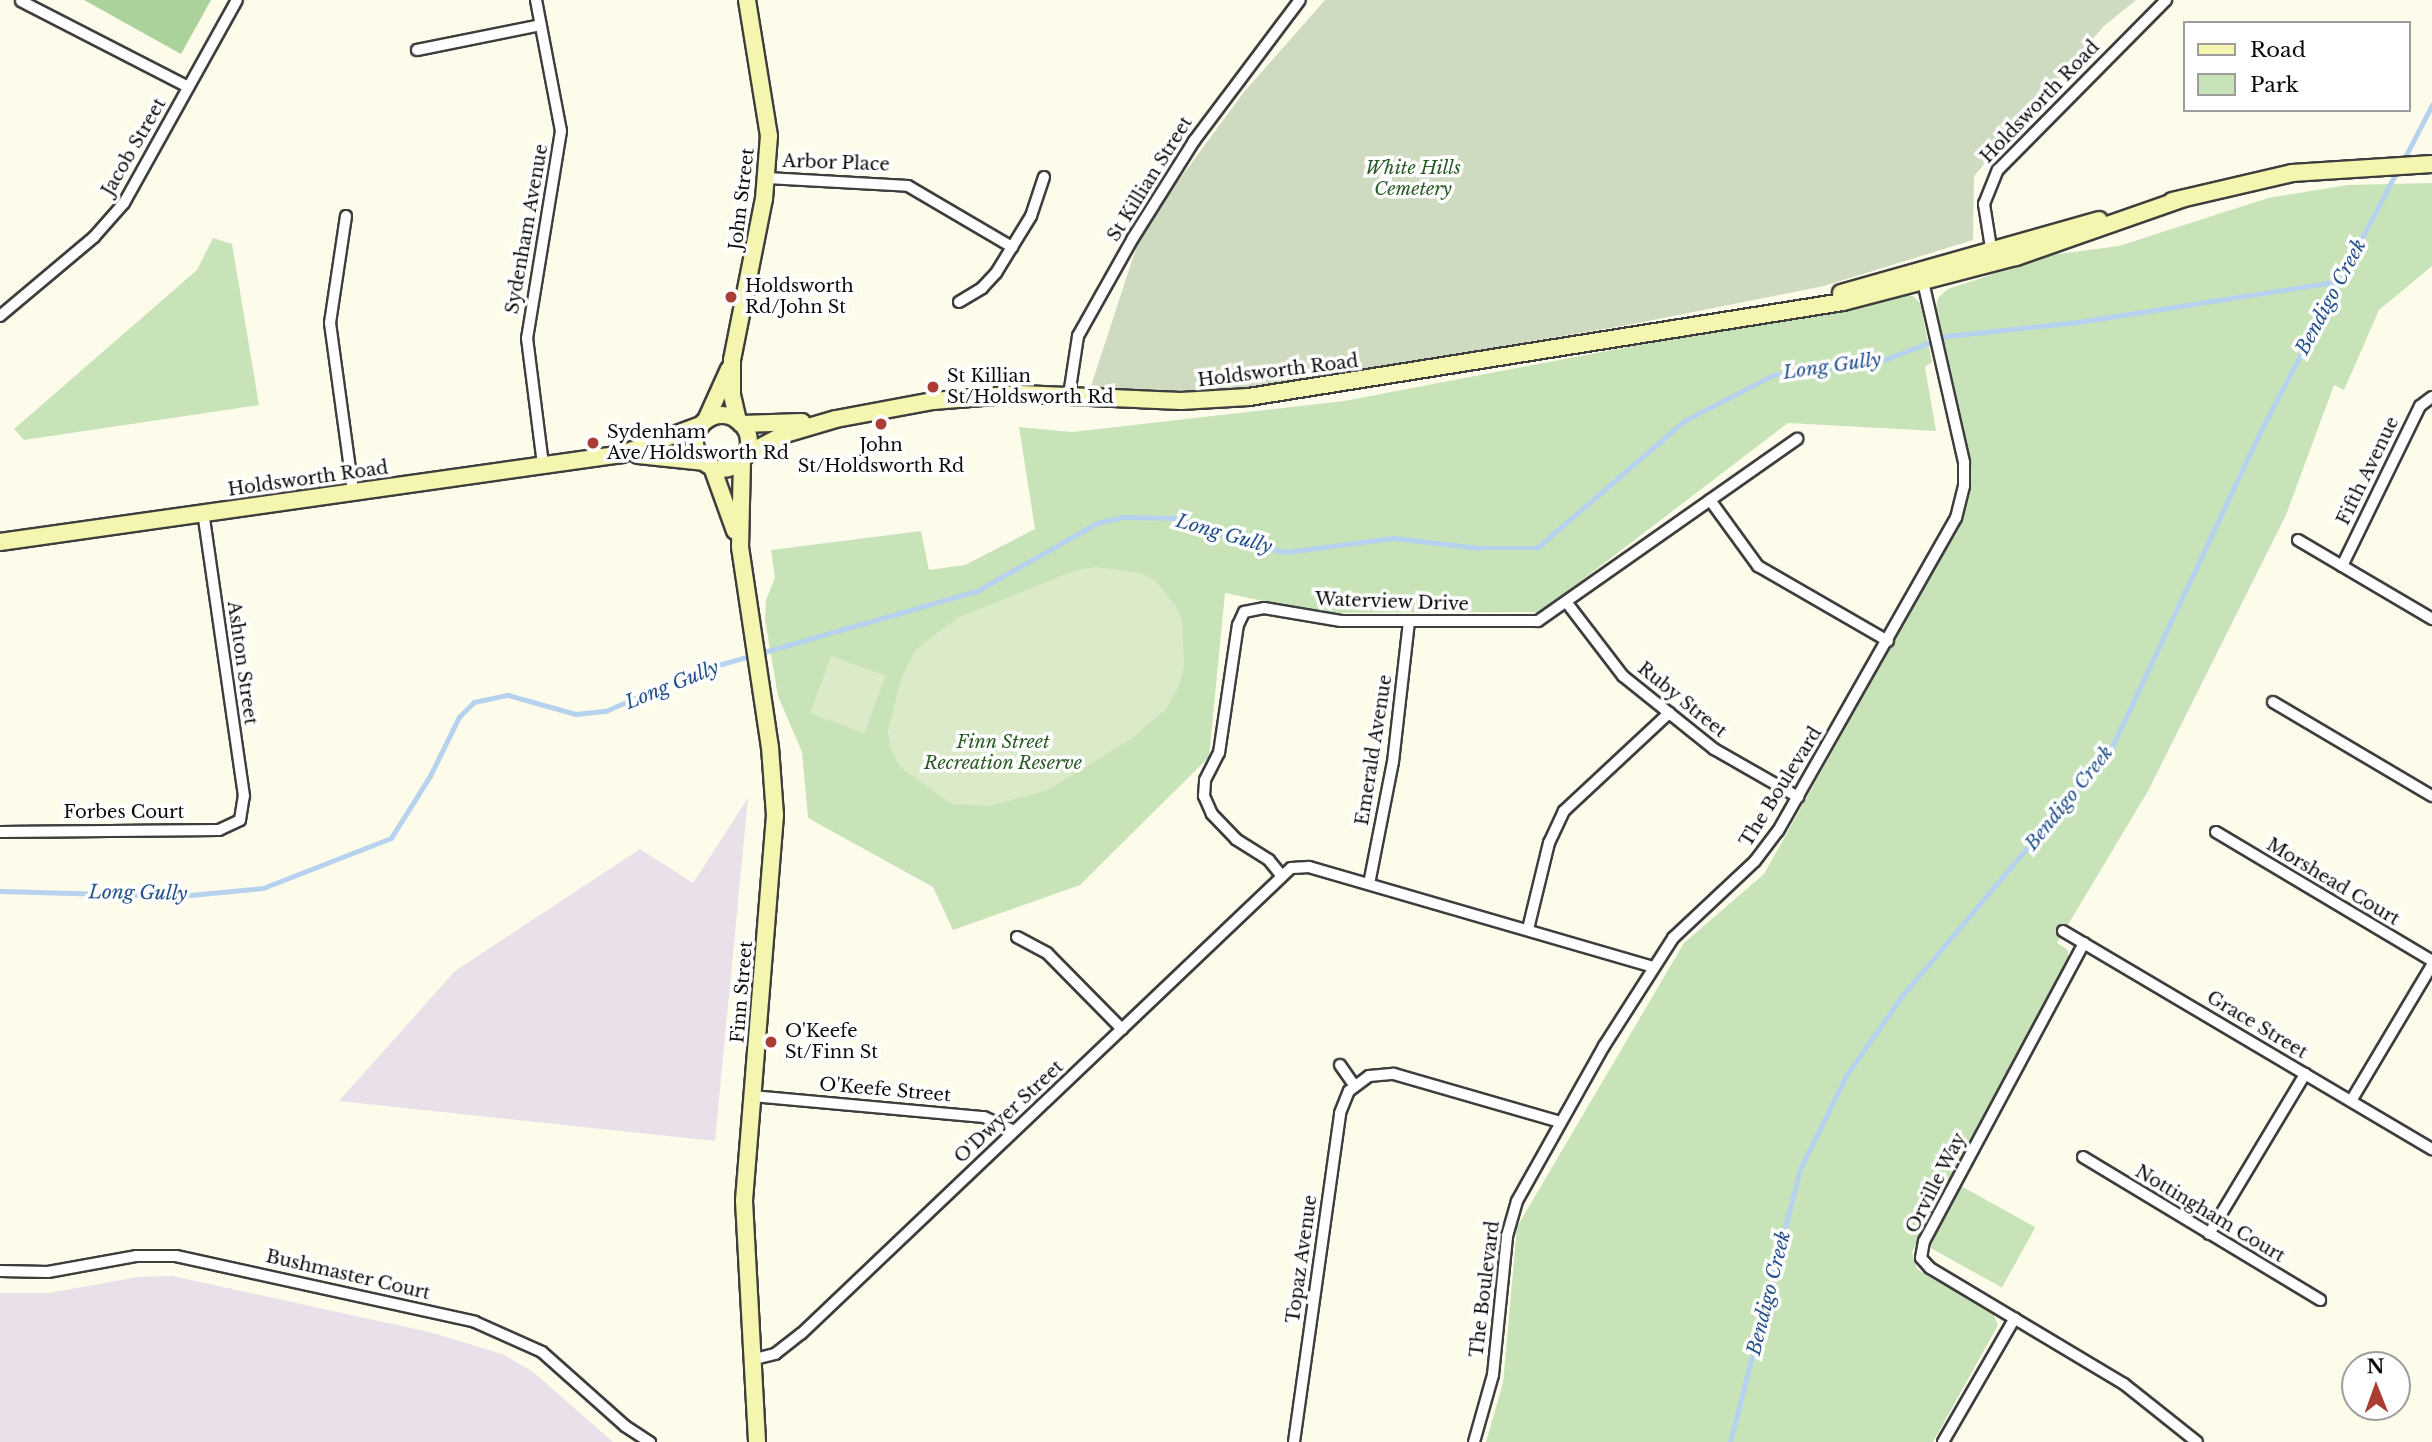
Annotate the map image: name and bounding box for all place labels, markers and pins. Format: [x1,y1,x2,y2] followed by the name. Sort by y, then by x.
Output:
[745,276,854,318] place label: Holdsworth Rd/John St
[723,289,739,305] marker: Holdsworth Rd/John St
[947,366,1114,408] place label: St Killian St/Holdsworth Rd
[925,379,941,395] marker: St Killian St/Holdsworth Rd
[873,416,889,432] marker: John St/Holdsworth Rd
[607,422,789,464] place label: Sydenham Ave/Holdsworth Rd
[585,435,601,451] marker: Sydenham Ave/Holdsworth Rd
[798,435,964,478] place label: John St/Holdsworth Rd
[785,1021,878,1064] place label: O'Keefe St/Finn St
[763,1034,779,1050] marker: O'Keefe St/Finn St

